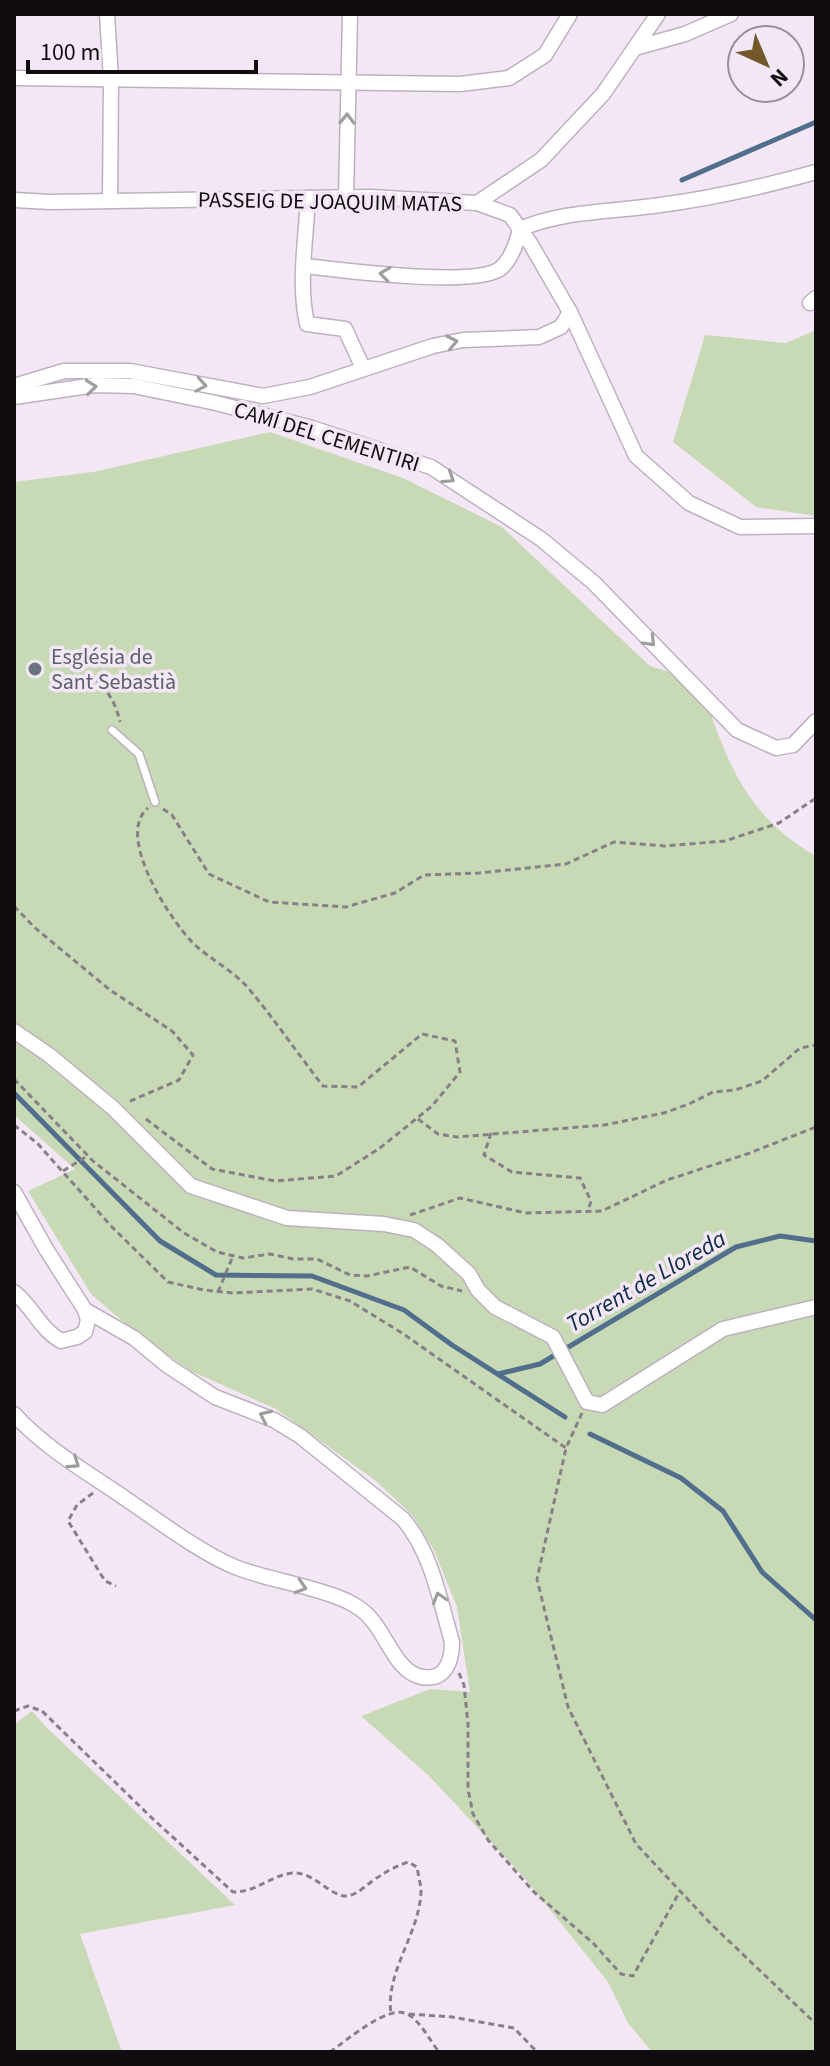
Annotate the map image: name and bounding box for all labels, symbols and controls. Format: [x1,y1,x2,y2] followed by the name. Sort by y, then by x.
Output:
[28,24,256,74] scale bar
[726,24,806,104] north arrow
[40,35,100,70] text: 100 m
[763,61,796,94] text: N
[338,112,356,125] one-way arrow
[198,184,462,220] street label: PASSEIG DE JOAQUIM MATAS
[378,266,392,283] one-way arrow
[445,335,459,352] one-way arrow
[194,376,207,393] one-way arrow
[85,378,98,395] one-way arrow
[230,393,424,480] street label: CAMÍ DEL CEMENTIRI
[440,469,454,484] one-way arrow
[641,632,656,646] one-way arrow
[51,641,176,698] place label: Església de Sant Sebastià
[26,660,44,678] marker: Església de Sant Sebastià
[560,1221,733,1341] water label: Torrent de Lloreda
[259,1410,274,1426] one-way arrow
[65,1453,80,1468] one-way arrow
[293,1578,307,1594] one-way arrow
[432,1592,448,1606] one-way arrow

